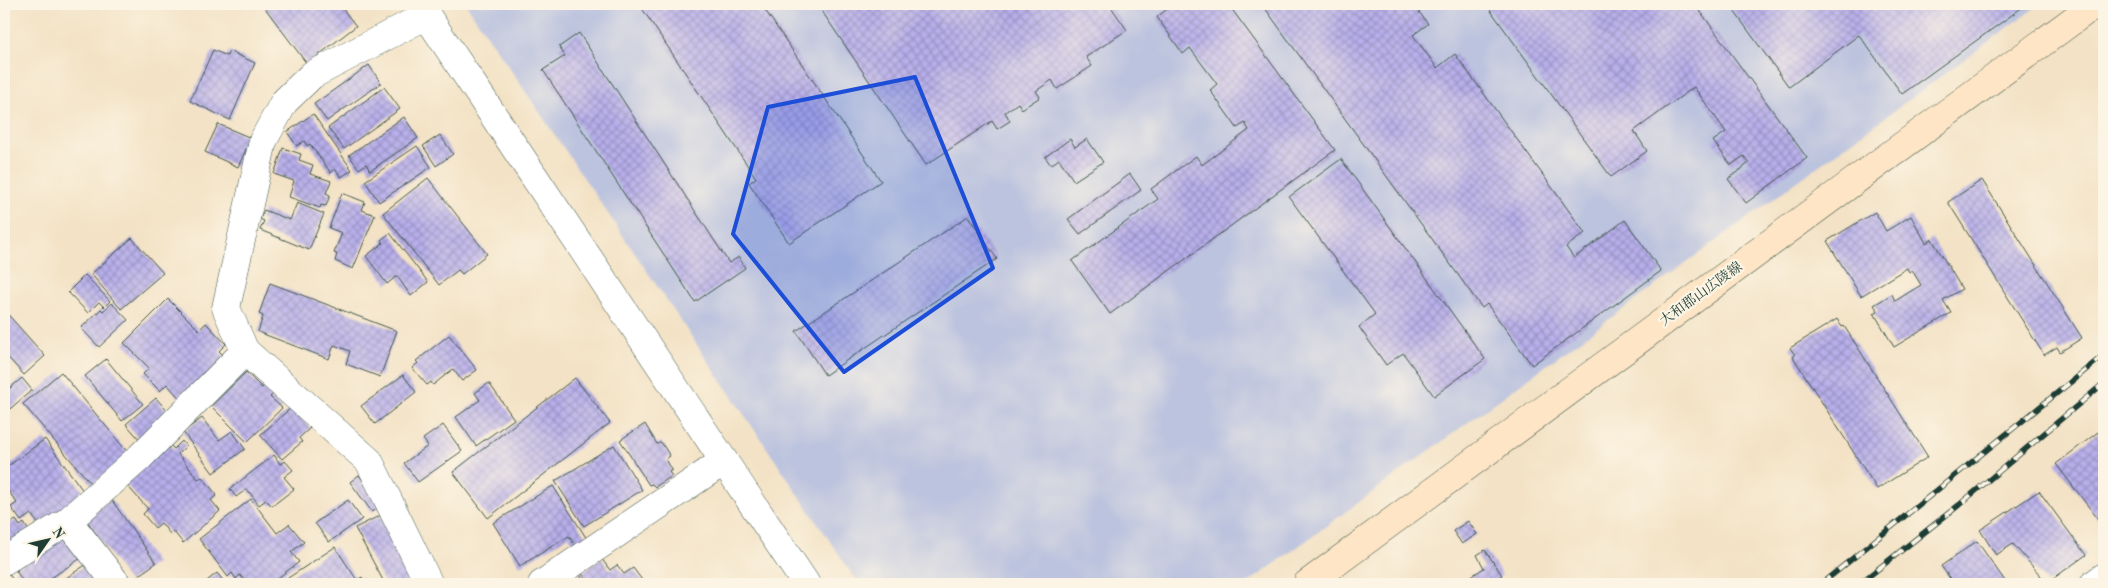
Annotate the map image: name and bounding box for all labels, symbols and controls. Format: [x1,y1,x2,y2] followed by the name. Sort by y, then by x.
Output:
[1657,259,1745,328] street label: 大和郡山広陵線
[22,516,72,566] north arrow
[49,525,67,542] text: N

